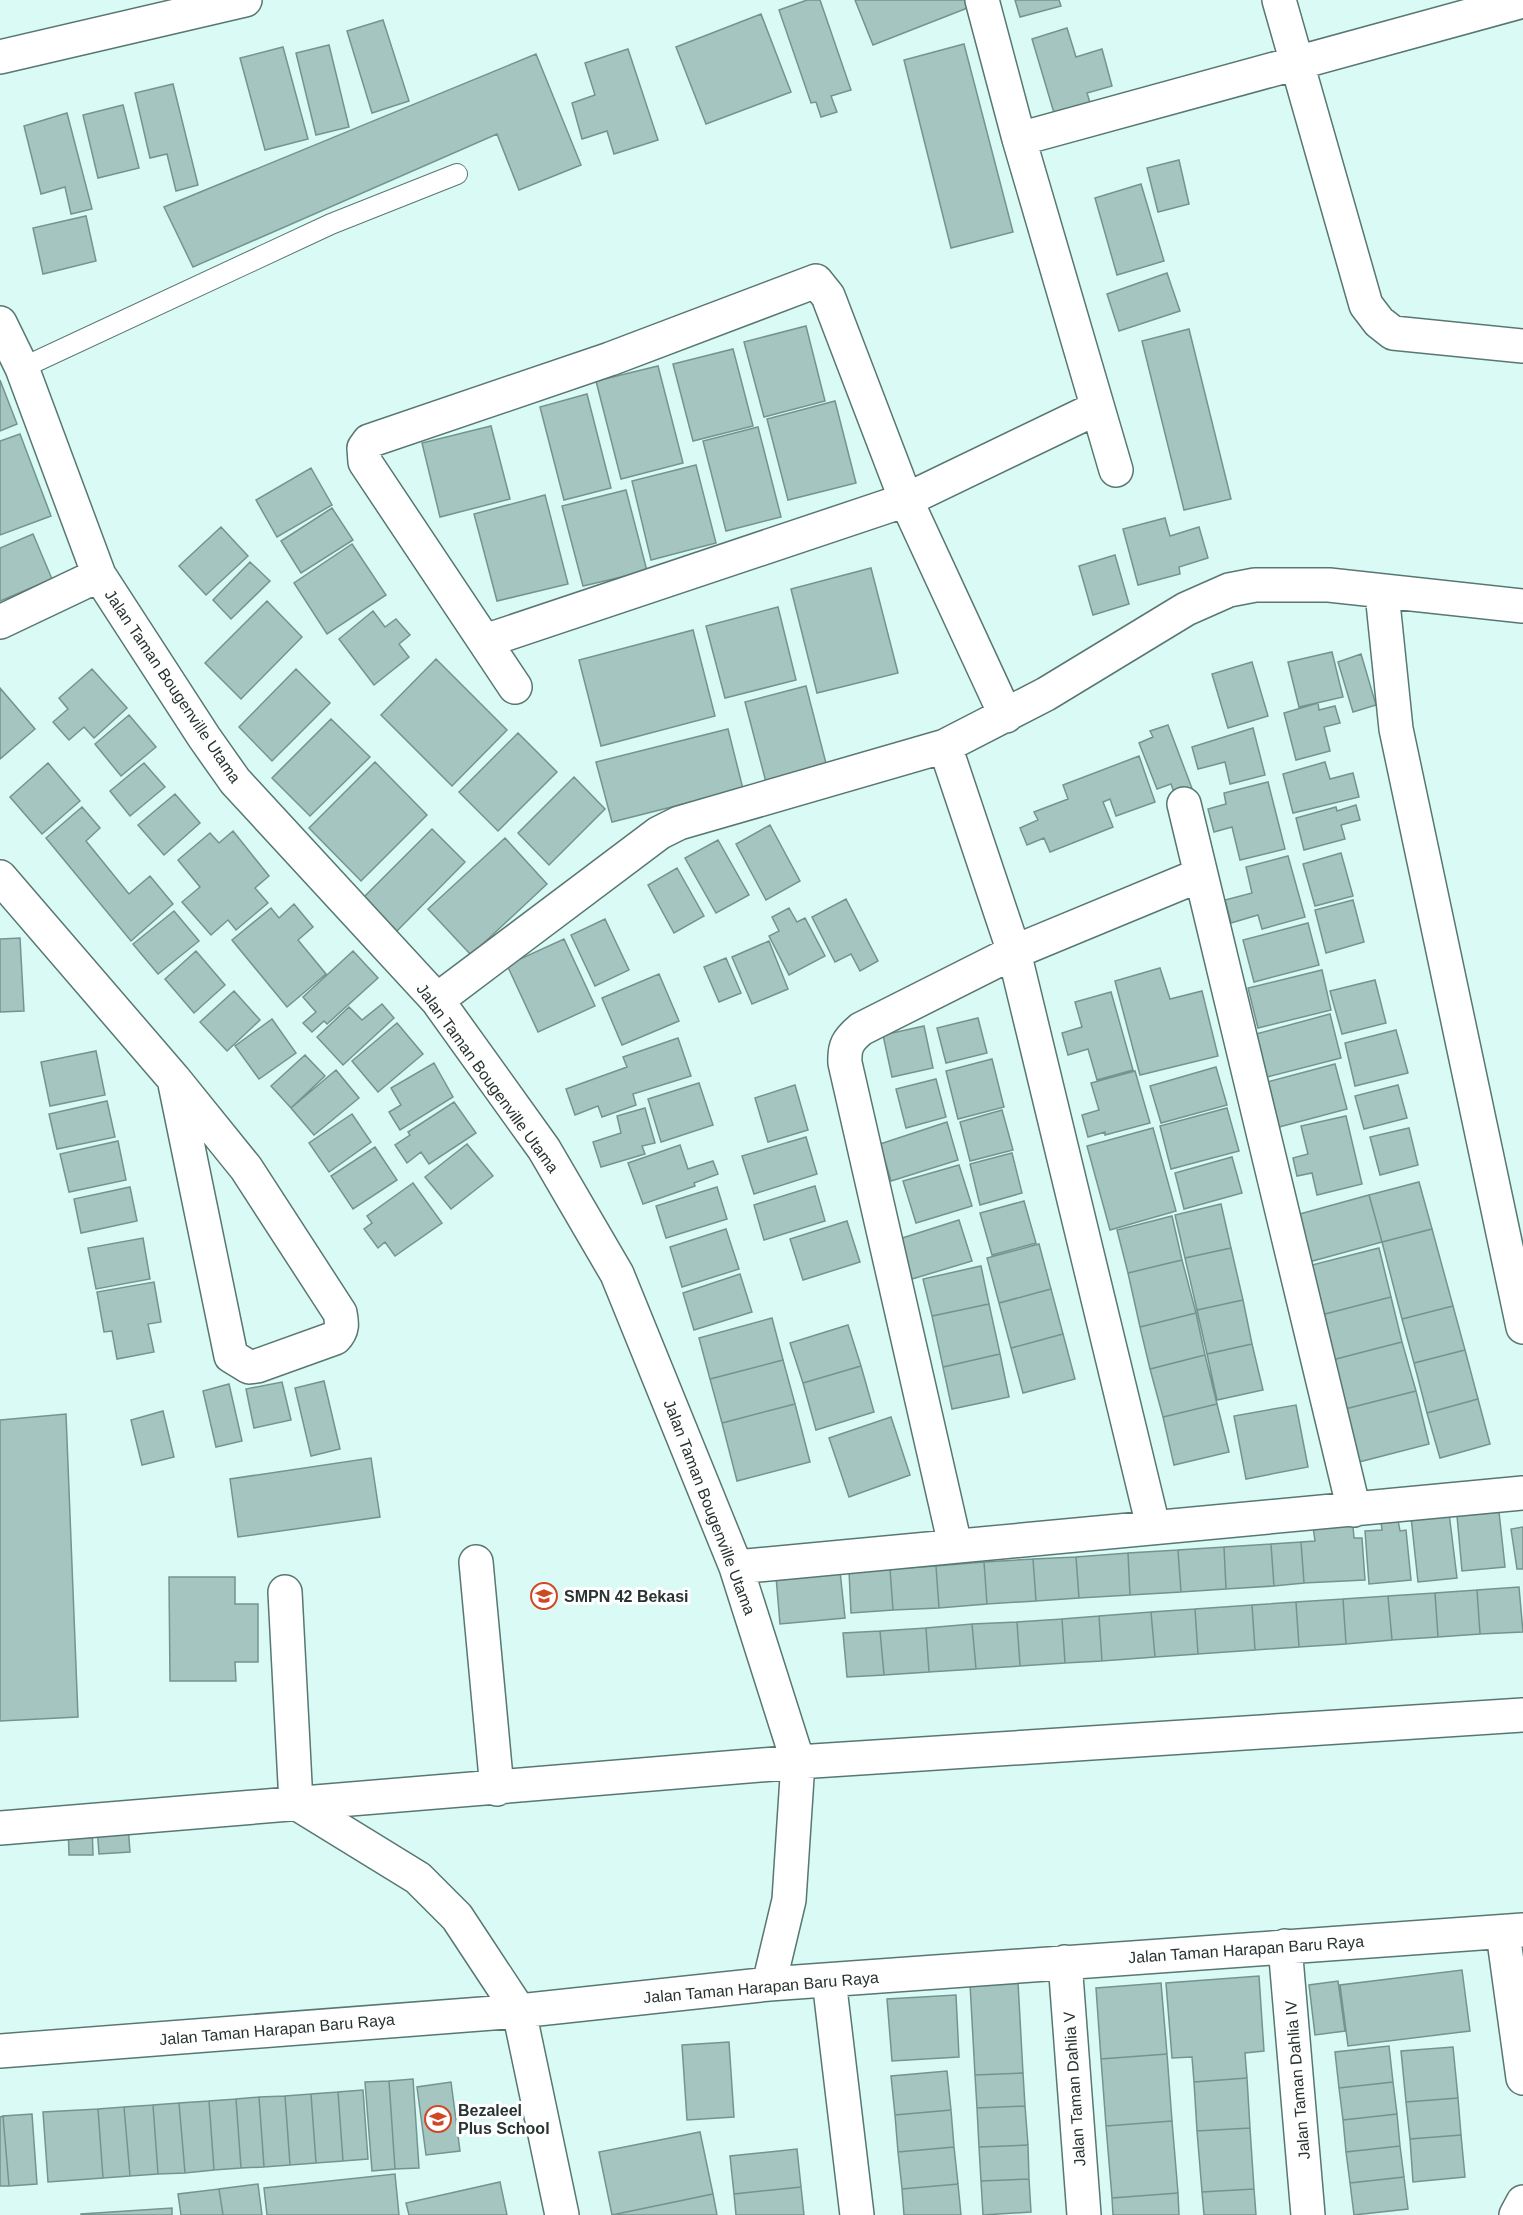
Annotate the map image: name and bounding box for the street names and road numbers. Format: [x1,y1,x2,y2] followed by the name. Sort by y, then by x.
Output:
[101,587,244,786] street label: Jalan Taman Bougenville Utama
[413,981,562,1176] street label: Jalan Taman Bougenville Utama
[661,1397,759,1617] street label: Jalan Taman Bougenville Utama
[1128,1933,1365,1966] street label: Jalan Taman Harapan Baru Raya
[643,1969,880,2006] street label: Jalan Taman Harapan Baru Raya
[1282,1999,1313,2160] street label: Jalan Taman Dahlia IV
[159,2011,396,2048] street label: Jalan Taman Harapan Baru Raya
[1061,2011,1088,2167] street label: Jalan Taman Dahlia V

